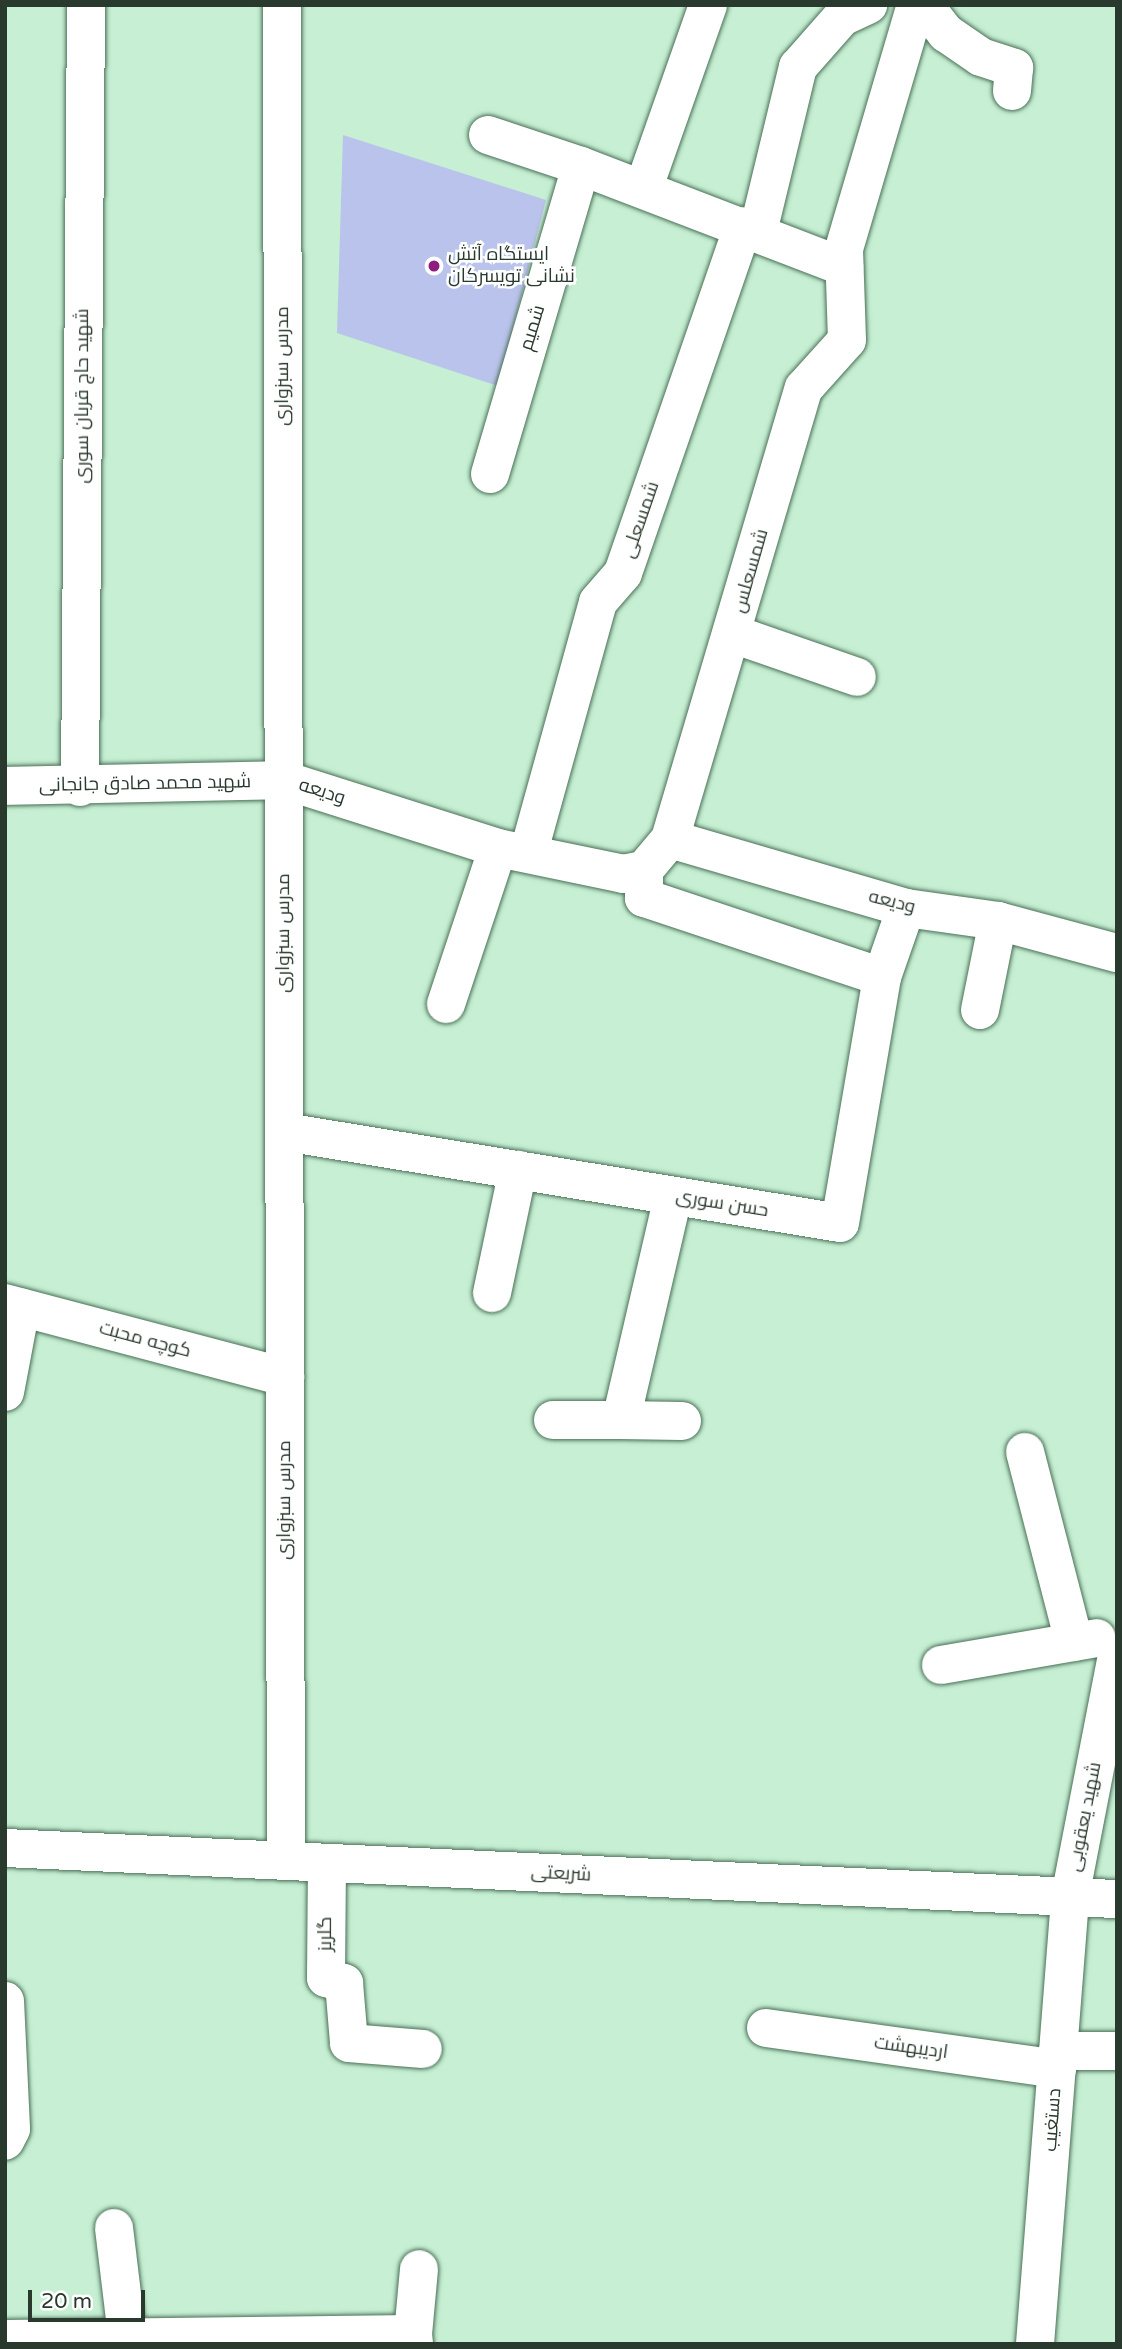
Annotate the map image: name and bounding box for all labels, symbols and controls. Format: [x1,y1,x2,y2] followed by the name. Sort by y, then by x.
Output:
[448,244,575,288] place label: ایستگاه آتش نشانی تویسرکان
[426,258,442,274] marker: ایستگاه آتش نشانی تویسرکان
[515,302,551,354] street label: شمیم
[272,306,294,426] street label: مدرس سبزواری
[72,308,94,484] street label: شهید حاج قربان سوری
[617,479,665,561] street label: شمسعلی
[728,526,774,616] street label: شمسعلس
[39,771,251,797] street label: شهید محمد صادق جانجانی
[296,774,348,810] street label: ودیعه
[273,873,295,993] street label: مدرس سبزواری
[866,885,918,919] street label: ودیعه
[674,1185,770,1223] street label: حسن سوری
[97,1317,193,1363] street label: کوچه محبت
[274,1440,296,1560] street label: مدرس سبزواری
[1063,1760,1107,1874] street label: شهید یعقوبی
[530,1861,592,1887] street label: شریعتی
[315,1916,337,1952] street label: گلریز
[873,2032,949,2064] street label: اردیبهشت
[1039,2087,1067,2153] street label: دستغیب
[32,2276,149,2320] scale bar
[41,2289,92,2314] text: 20 m

